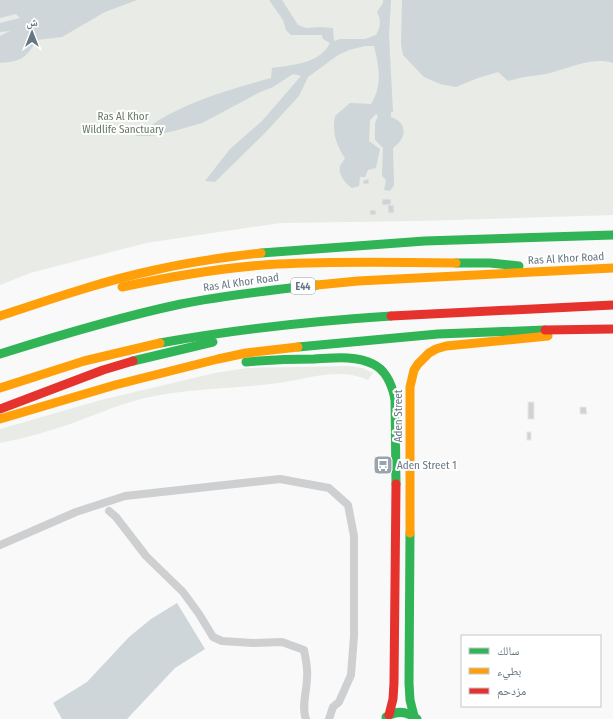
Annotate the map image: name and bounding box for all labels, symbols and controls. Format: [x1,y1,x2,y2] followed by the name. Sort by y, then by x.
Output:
[12,12,52,52] north arrow
[26,16,38,30] text: ش
[82,110,164,136] park label: Ras Al Khor Wildlife Sanctuary
[528,250,605,267] street label: Ras Al Khor Road
[202,271,280,294] street label: Ras Al Khor Road
[291,278,315,294] road number: E44
[392,389,405,442] street label: Aden Street
[372,454,394,476] bus stop icon: Aden Street 1
[397,459,456,472] place label: Aden Street 1
[461,635,601,707] legend
[497,644,519,658] text: سالك
[497,664,521,681] text: بطيء
[497,684,526,699] text: مزدحم

